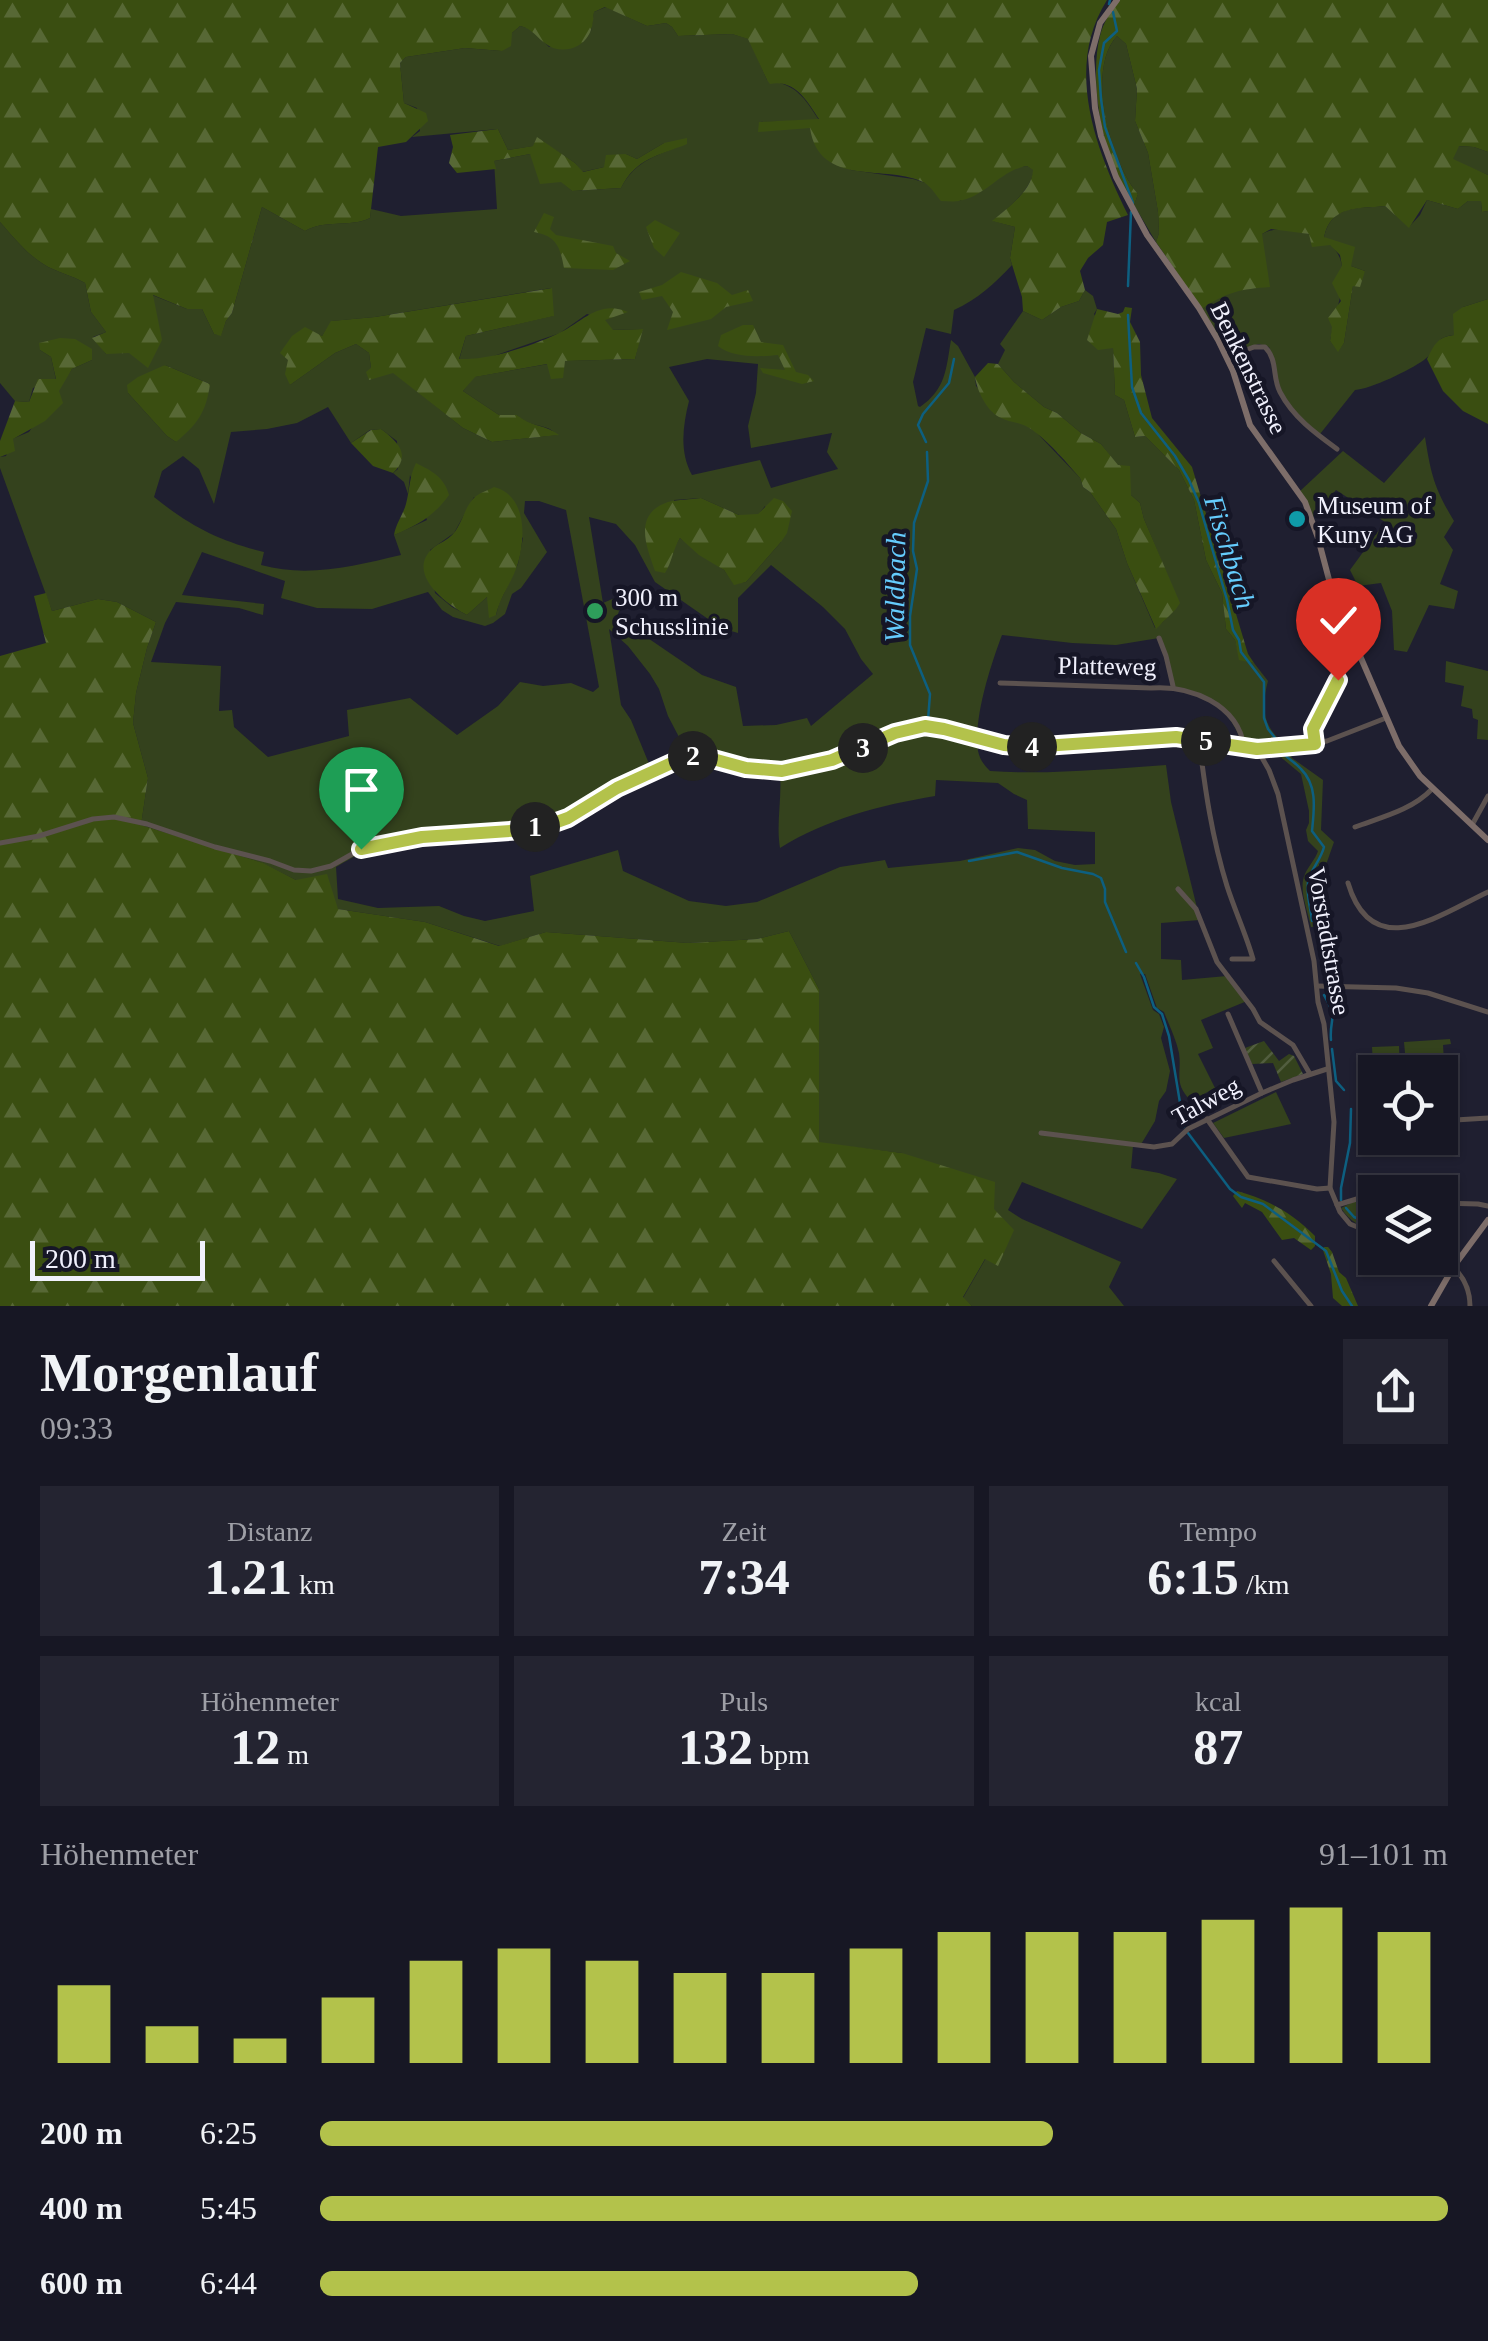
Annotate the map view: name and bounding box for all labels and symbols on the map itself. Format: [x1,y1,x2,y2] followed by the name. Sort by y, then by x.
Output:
[1206,298,1292,438] street label: Benkenstrasse
[1198,491,1262,612] water label: Fischbach
[1317,492,1432,548] place label: Museum of Kuny AG
[1286,508,1308,530] marker: Museum of Kuny AG
[879,531,911,643] water label: Waldbach
[1296,578,1381,681] pin
[615,584,729,640] place label: 300 m Schusslinie
[584,600,606,622] marker: 300 m Schusslinie
[1057,652,1157,680] street label: Platteweg
[1181,716,1231,766] pin: 5
[1007,722,1057,772] pin: 4
[838,723,888,773] pin: 3
[668,731,718,781] pin: 2
[319,747,404,850] pin
[510,802,560,852] pin: 1
[1303,865,1355,1017] street label: Vorstadtstrasse
[1167,1071,1245,1131] street label: Talweg
[30,1236,205,1280] scale bar

